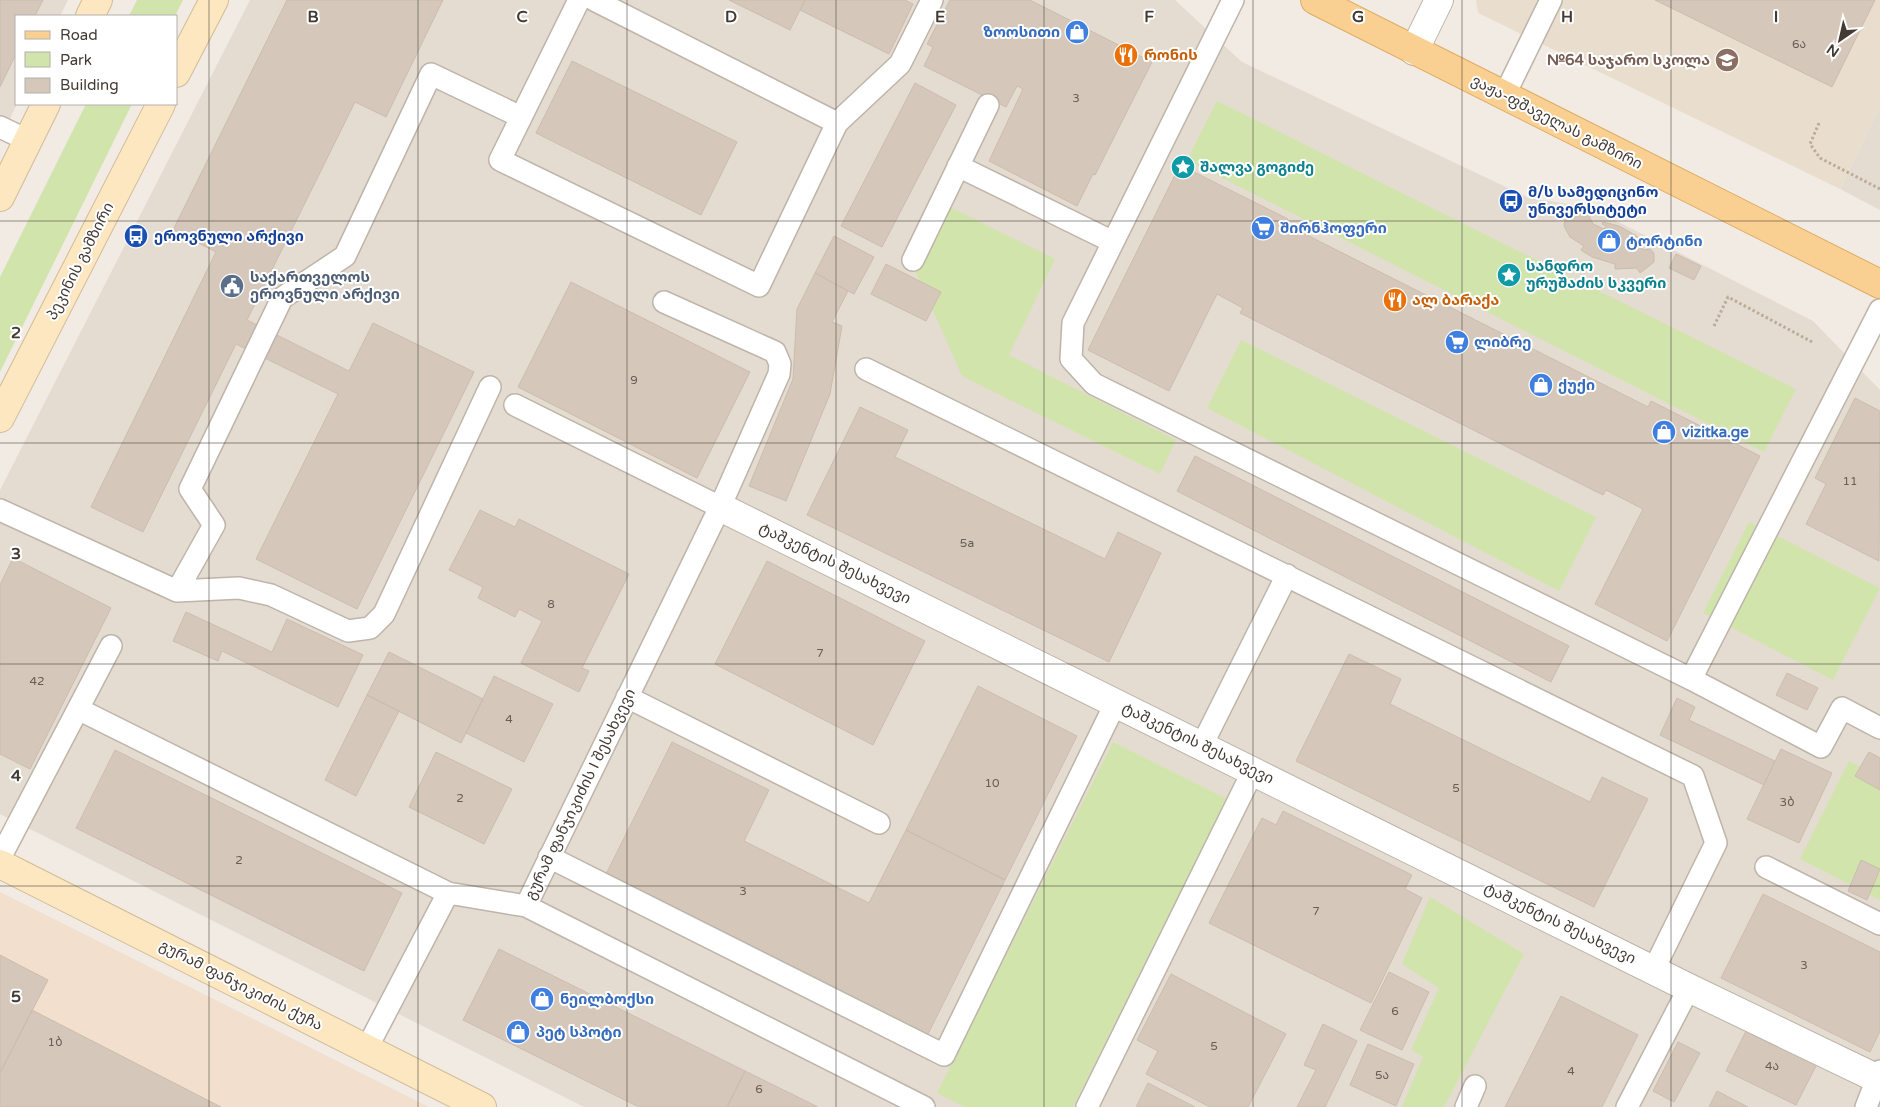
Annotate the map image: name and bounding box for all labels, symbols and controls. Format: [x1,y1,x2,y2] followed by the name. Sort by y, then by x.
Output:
[307,7,319,27] text: B
[516,7,528,27] text: C
[725,7,737,27] text: D
[935,7,945,27] text: E
[1144,7,1154,27] text: F
[1352,7,1364,27] text: G
[1561,7,1573,27] text: H
[1774,7,1778,27] text: I
[15,15,178,105] legend
[1815,15,1865,65] north arrow
[1064,19,1090,45] shop icon: ზოოსითი
[983,23,1060,41] place label: ზოოსითი
[60,26,98,44] text: Road
[1792,37,1806,51] house number: 6ა
[1824,40,1842,61] text: N
[1113,42,1139,68] restaurant icon: რონის
[1144,46,1198,64] place label: რონის
[1714,47,1740,73] school or university icon: №64 საჯარო სკოლა
[60,51,92,69] text: Park
[1547,51,1710,69] place label: №64 საჯარო სკოლა
[1468,71,1646,173] street label: ვაჟა-ფშაველას გამზირი
[60,76,119,94] text: Building
[1072,91,1080,105] house number: 3
[1170,154,1196,180] place icon: შალვა გოგიძე
[1200,158,1314,176] place label: შალვა გოგიძე
[1528,183,1658,218] place label: მ/ს სამედიცინო უნივერსიტეტი
[1498,188,1524,214] bus stop icon: მ/ს სამედიცინო უნივერსიტეტი
[43,199,117,323] street label: პეკინის გამზირი
[1250,215,1276,241] supermarket icon: შირნჰოფერი
[1280,219,1387,237] place label: შირნჰოფერი
[123,223,149,249] bus stop icon: ეროვნული არქივი
[154,227,304,245] place label: ეროვნული არქივი
[1596,228,1622,254] shop icon: ტორტინი
[1626,232,1703,250] place label: ტორტინი
[1526,257,1666,292] place label: სანდრო ურუშაძის სკვერი
[1496,262,1522,288] place icon: სანდრო ურუშაძის სკვერი
[250,268,400,303] place label: საქართველოს ეროვნული არქივი
[219,273,245,299] public building icon: საქართველოს ეროვნული არქივი
[1382,287,1408,313] restaurant icon: ალ ბარაქა
[1412,291,1499,309] place label: ალ ბარაქა
[11,323,21,343] text: 2
[1444,329,1470,355] supermarket icon: ლიბრე
[1474,333,1531,351] place label: ლიბრე
[1528,372,1554,398] shop icon: ქუქი
[630,373,638,387] house number: 9
[1558,376,1595,394] place label: ქუქი
[1651,419,1677,445] shop icon: vizitka.ge
[1682,423,1749,442] place label: vizitka.ge
[1842,474,1858,488] house number: 11
[756,518,914,608] street label: ტაშკენტის შესახვევი
[960,536,974,550] house number: 5a
[11,544,21,564] text: 3
[547,597,555,611] house number: 8
[816,646,824,660] house number: 7
[29,674,45,688] house number: 42
[521,686,639,902] street label: გურამ ფანჯიკიძის I შესახვევი
[1119,698,1277,788] street label: ტაშკენტის შესახვევი
[505,712,513,726] house number: 4
[11,766,21,786] text: 4
[984,776,1000,790] house number: 10
[1452,781,1460,795] house number: 5
[456,791,464,805] house number: 2
[1780,795,1794,809] house number: 3ბ
[235,853,243,867] house number: 2
[1481,878,1639,968] street label: ტაშკენტის შესახვევი
[739,884,747,898] house number: 3
[1312,904,1320,918] house number: 7
[156,936,326,1034] street label: გურამ ფანჯიკიძის ქუჩა
[1800,958,1808,972] house number: 3
[529,986,555,1012] shop icon: ნეილბოქსი
[11,987,21,1007] text: 5
[560,990,654,1008] place label: ნეილბოქსი
[1391,1004,1399,1018] house number: 6
[505,1019,531,1045] shop icon: პეტ სპოტი
[536,1023,622,1041] place label: პეტ სპოტი
[48,1035,62,1049] house number: 1ბ
[1210,1039,1218,1053] house number: 5
[1765,1059,1779,1073] house number: 4ა
[1567,1064,1575,1078] house number: 4
[1375,1068,1389,1082] house number: 5ა
[755,1082,763,1096] house number: 6

